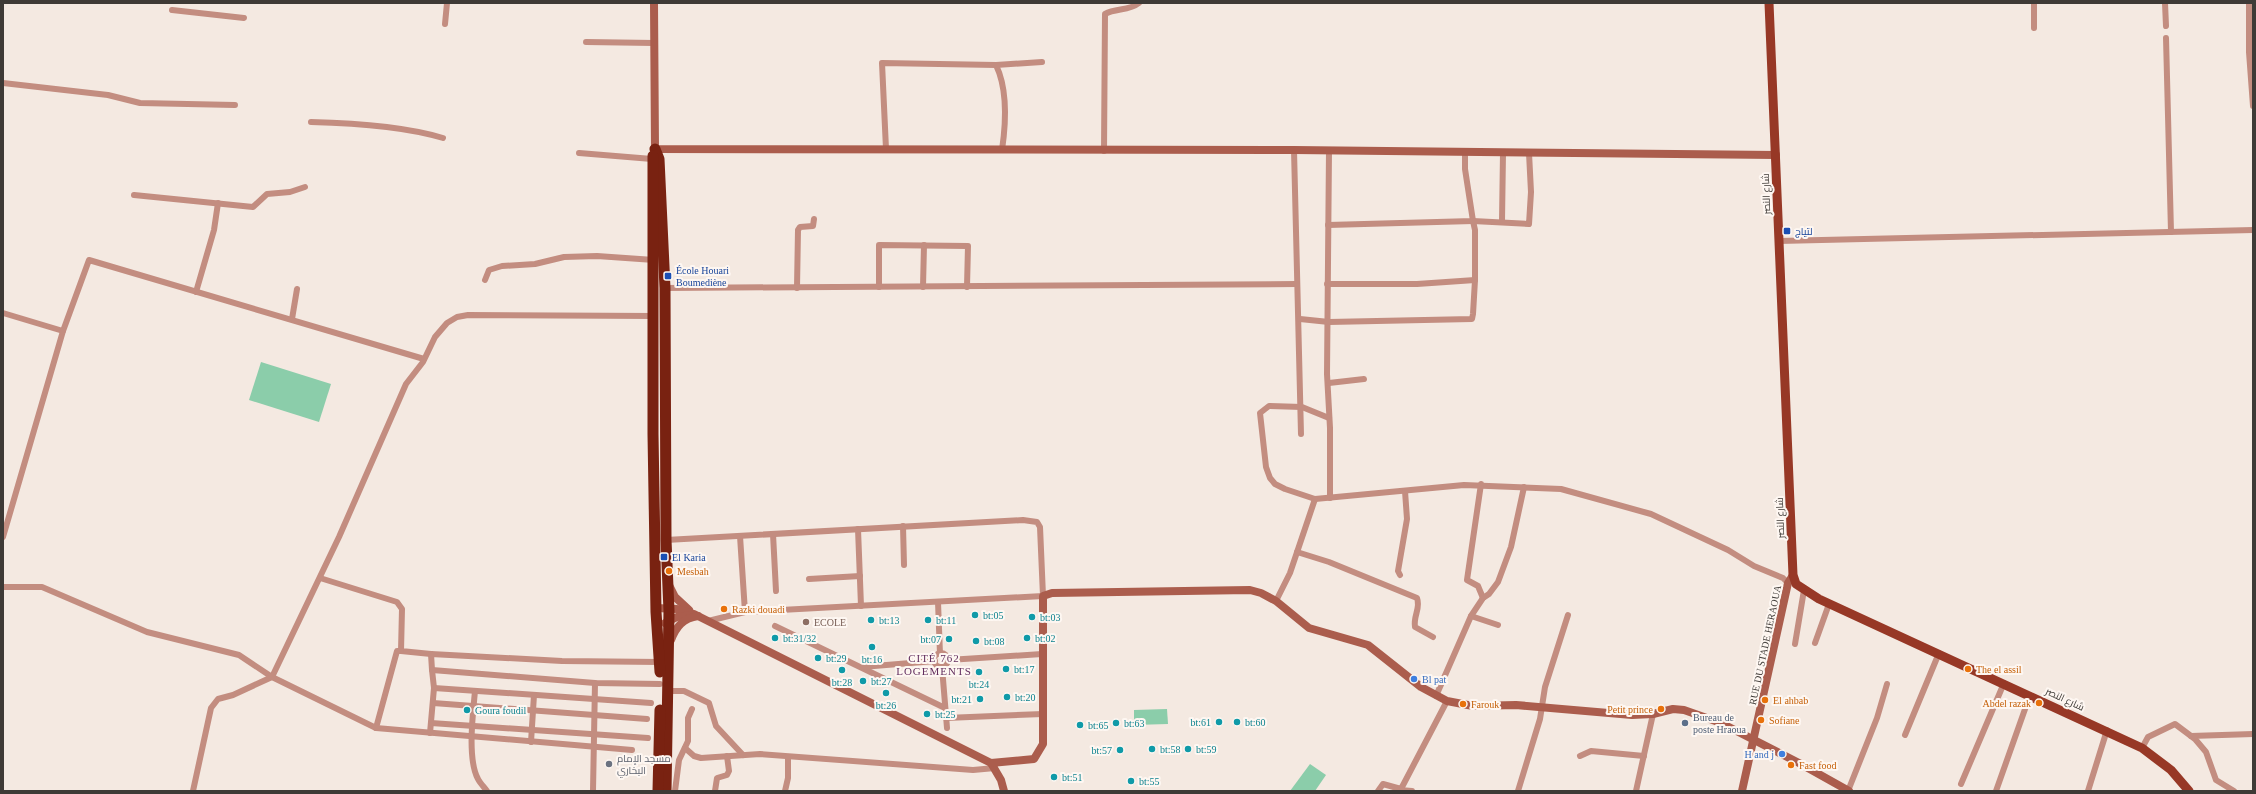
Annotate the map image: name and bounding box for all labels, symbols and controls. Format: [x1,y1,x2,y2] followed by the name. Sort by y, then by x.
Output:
[1760,173,1773,216] street label: شارع النصر
[1782,226,1792,236] marker: لتياج
[1795,226,1812,238] place label: لتياج
[676,265,729,288] place label: École Houari Boumediène
[663,271,673,281] marker: École Houari Boumediène
[1774,497,1787,540] street label: شارع النصر
[659,552,669,562] marker: El Karia
[672,552,706,563] place label: El Karia
[664,566,674,576] marker: Mesbah
[677,566,709,577] place label: Mesbah
[1747,583,1783,706] street label: RUE DU STADE HERAOUA
[719,604,729,614] marker: Razki douadi
[732,604,785,615] place label: Razki douadi
[970,610,980,620] marker: bt:05
[983,610,1004,621] place label: bt:05
[1027,612,1037,622] marker: bt:03
[1040,612,1061,623] place label: bt:03
[866,615,876,625] marker: bt:13
[879,615,900,626] place label: bt:13
[923,615,933,625] marker: bt:11
[936,615,956,626] place label: bt:11
[801,617,811,627] marker: ECOLE
[814,617,846,628] place label: ECOLE
[770,633,780,643] marker: bt:31/32
[783,633,816,644] place label: bt:31/32
[1022,633,1032,643] marker: bt:02
[1035,633,1056,644] place label: bt:02
[920,634,941,645] place label: bt:07
[944,634,954,644] marker: bt:07
[971,636,981,646] marker: bt:08
[984,636,1005,647] place label: bt:08
[867,642,877,652] marker: bt:16
[896,652,972,677] district label: CITÉ 762 LOGEMENTS
[813,653,823,663] marker: bt:29
[826,653,847,664] place label: bt:29
[862,654,882,665] place label: bt:16
[1001,664,1011,674] marker: bt:17
[1014,664,1035,675] place label: bt:17
[1963,664,1973,674] marker: The el assil
[1976,664,2022,675] place label: The el assil
[837,665,847,675] marker: bt:28
[974,667,984,677] marker: bt:24
[1409,674,1419,684] marker: Bl pat
[1422,674,1446,685] place label: Bl pat
[858,676,868,686] marker: bt:27
[871,676,892,687] place label: bt:27
[832,677,852,688] place label: bt:28
[969,679,989,690] place label: bt:24
[2043,685,2086,714] street label: شارع النصر
[881,688,891,698] marker: bt:26
[1002,692,1012,702] marker: bt:20
[1015,692,1036,703] place label: bt:20
[951,694,972,705] place label: bt:21
[975,694,985,704] marker: bt:21
[1760,695,1770,705] marker: El ahbab
[1773,695,1808,706] place label: El ahbab
[1982,698,2031,709] place label: Abdel razak
[2034,698,2044,708] marker: Abdel razak
[1458,699,1468,709] marker: Farouk
[1471,699,1499,710] place label: Farouk
[876,700,896,711] place label: bt:26
[1607,704,1654,715] place label: Petit prince
[1656,704,1666,714] marker: Petit prince
[462,705,472,715] marker: Goura foudil
[475,705,527,716] place label: Goura foudil
[922,709,932,719] marker: bt:25
[935,709,956,720] place label: bt:25
[1693,712,1747,735] place label: Bureau de poste Hraoua
[1756,715,1766,725] marker: Sofiane
[1769,715,1800,726] place label: Sofiane
[1190,717,1211,728] place label: bt:61
[1214,717,1224,727] marker: bt:61
[1232,717,1242,727] marker: bt:60
[1245,717,1266,728] place label: bt:60
[1111,718,1121,728] marker: bt:63
[1124,718,1145,729] place label: bt:63
[1680,718,1690,728] marker: Bureau de poste Hraoua
[1075,720,1085,730] marker: bt:65
[1088,720,1109,731] place label: bt:65
[1147,744,1157,754] marker: bt:58
[1160,744,1181,755] place label: bt:58
[1183,744,1193,754] marker: bt:59
[1196,744,1217,755] place label: bt:59
[1091,745,1112,756] place label: bt:57
[1115,745,1125,755] marker: bt:57
[1745,749,1774,760] place label: H and j
[1777,749,1787,759] marker: H and j
[617,753,671,778] place label: مسجد الإمام البخاري
[604,759,614,769] marker: مسجد الإمام البخاري
[1786,760,1796,770] marker: Fast food
[1799,760,1837,771] place label: Fast food
[1049,772,1059,782] marker: bt:51
[1062,772,1083,783] place label: bt:51
[1126,776,1136,786] marker: bt:55
[1139,776,1160,787] place label: bt:55

